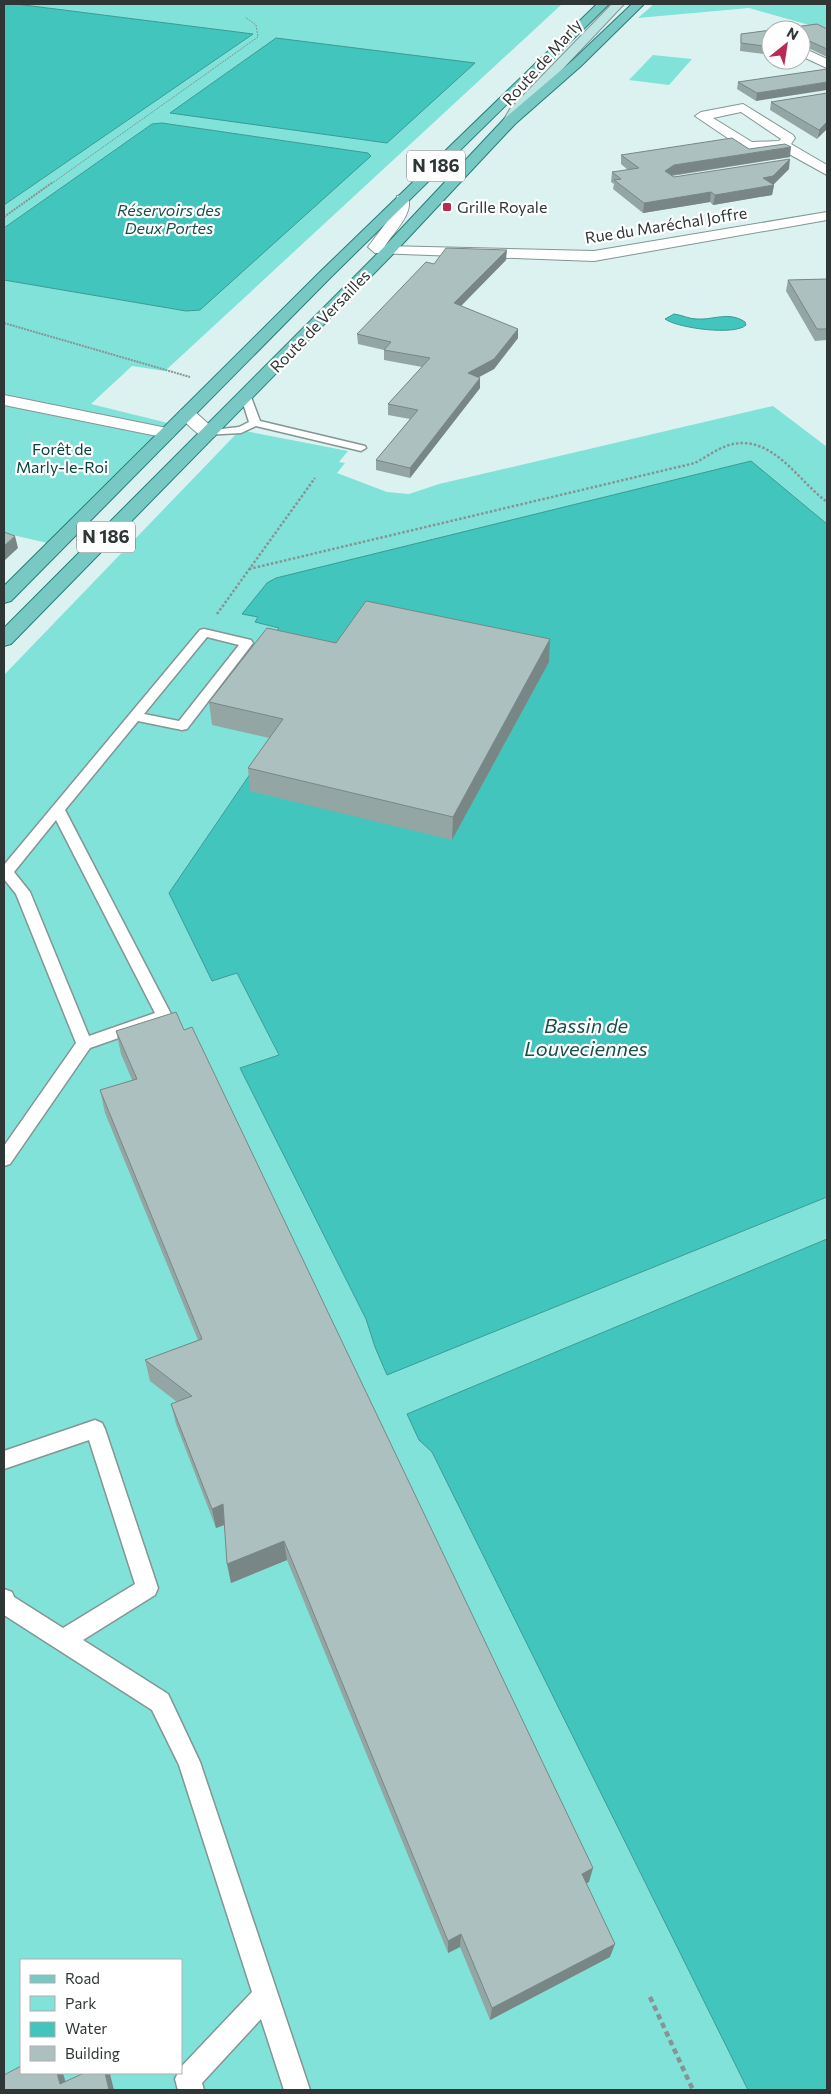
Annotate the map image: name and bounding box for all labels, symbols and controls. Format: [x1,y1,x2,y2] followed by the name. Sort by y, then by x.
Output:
[498,15,585,109] street label: Route de Marly
[761,20,811,70] north arrow
[784,23,802,43] text: N
[407,150,465,182] road number: N 186
[457,197,547,216] place label: Grille Royale
[117,200,221,237] water label: Réservoirs des Deux Portes
[441,201,453,213] marker: Grille Royale
[583,202,748,247] street label: Rue du Maréchal Joffre
[266,265,374,376] street label: Route de Versailles
[16,439,108,476] park label: Forêt de Marly-le-Roi
[77,522,135,552] road number: N 186
[524,1013,648,1060] water label: Bassin de Louveciennes
[20,1959,182,2074] legend
[65,1969,100,1987] text: Road
[65,1994,96,2012] text: Park
[65,2019,107,2037] text: Water
[65,2044,120,2062] text: Building

